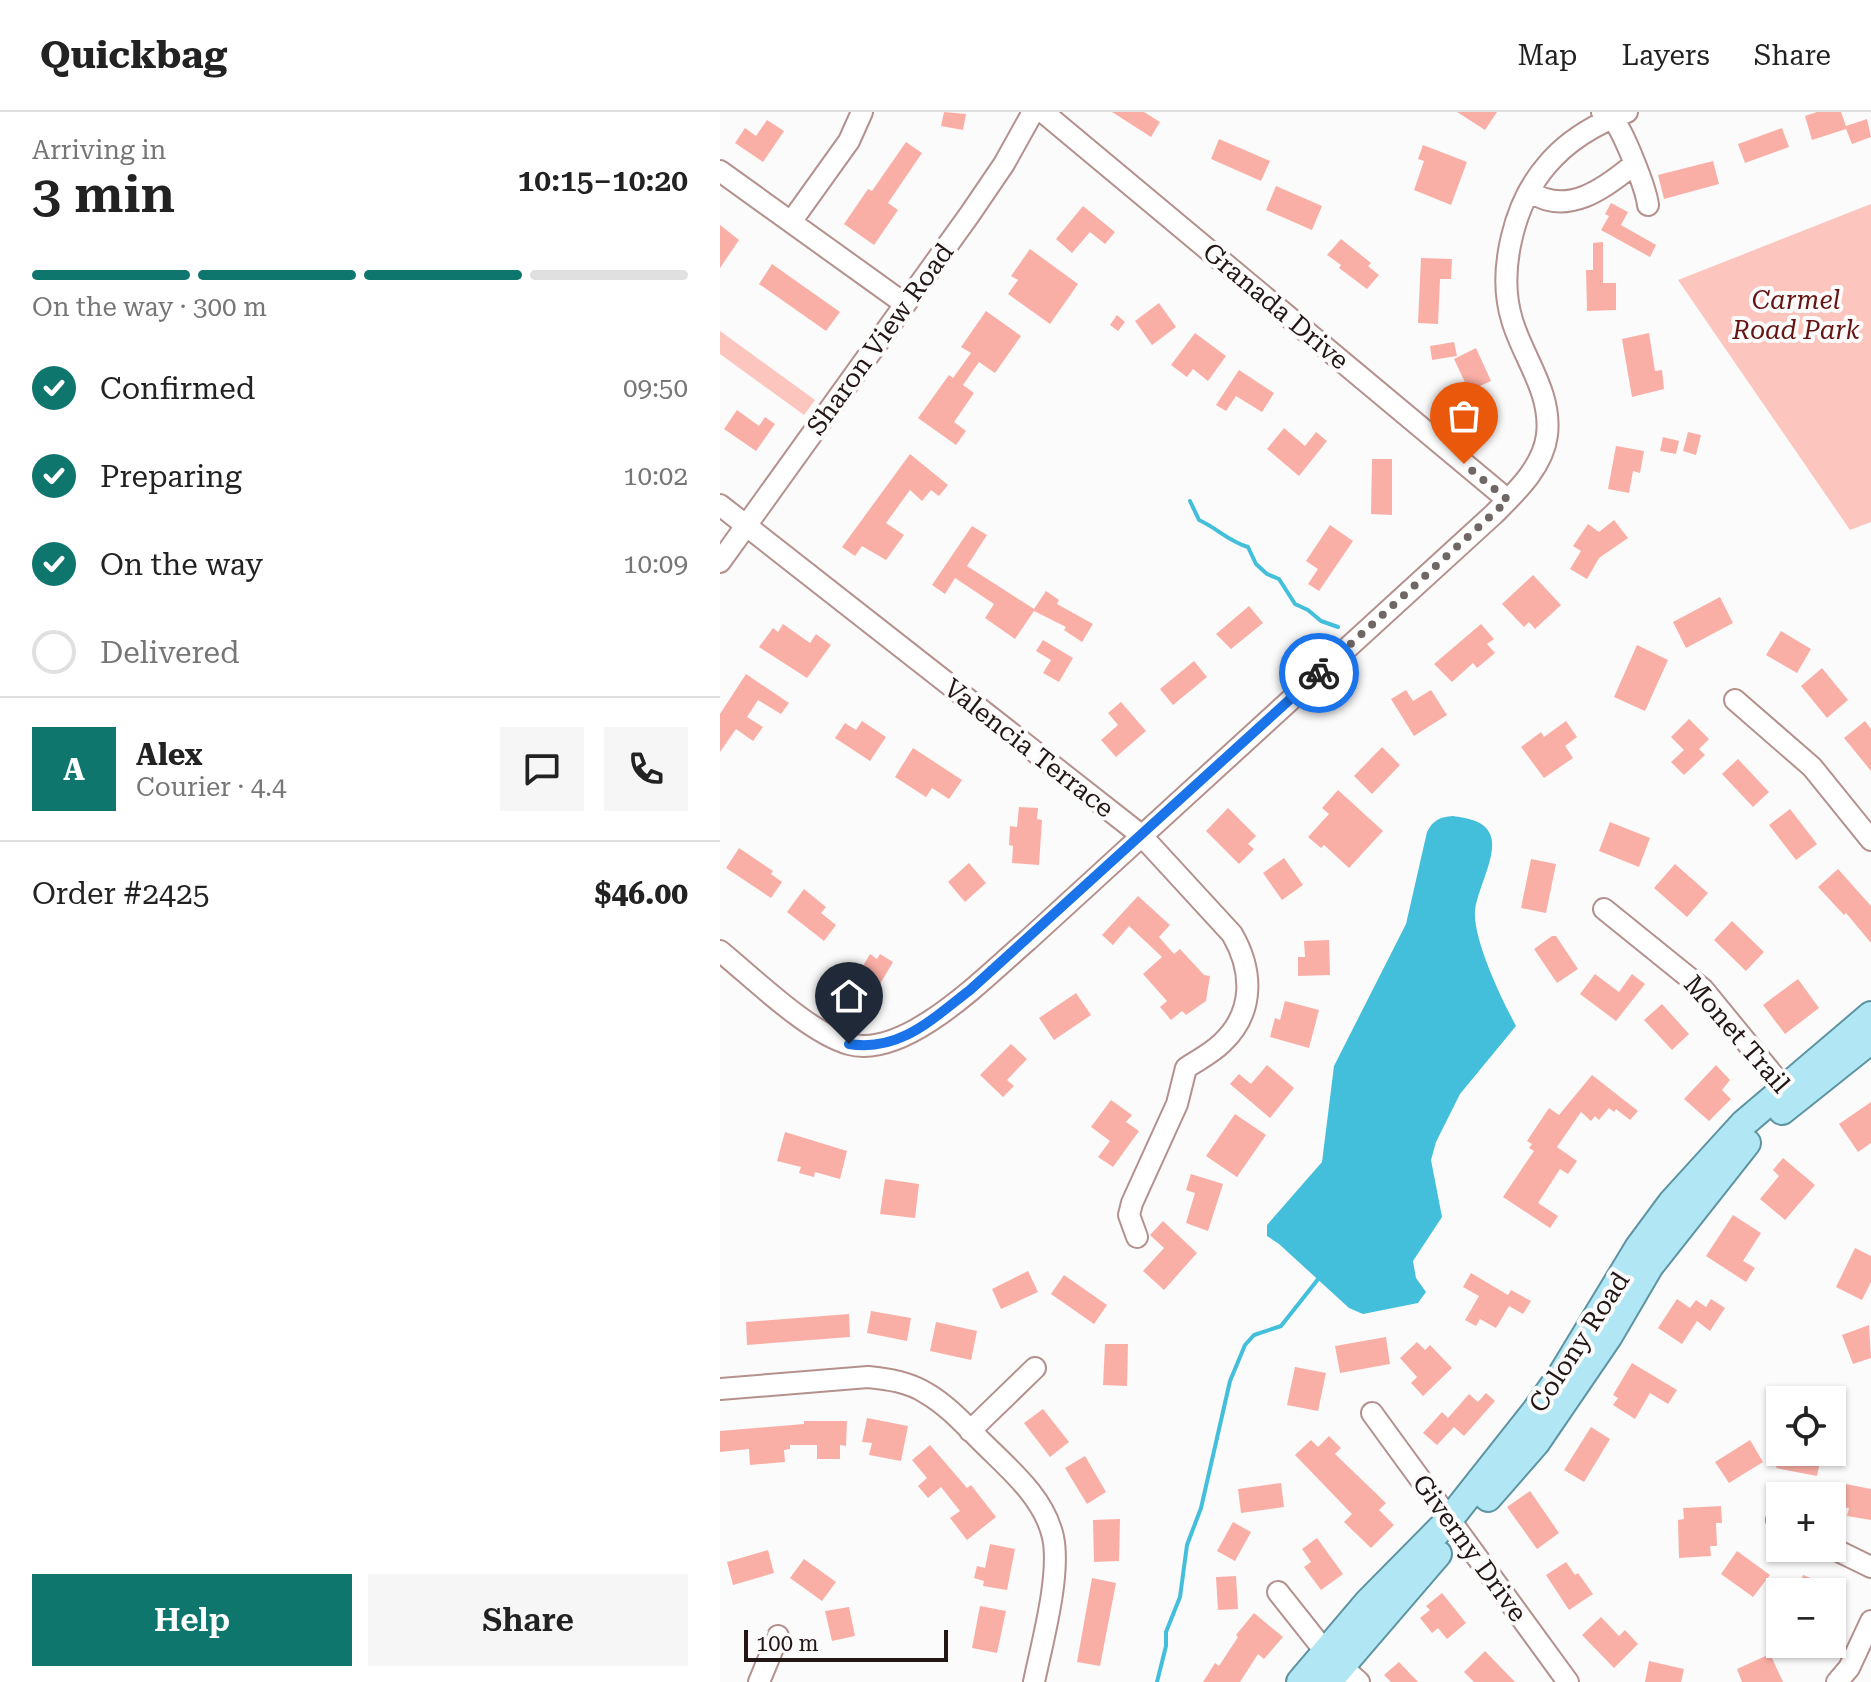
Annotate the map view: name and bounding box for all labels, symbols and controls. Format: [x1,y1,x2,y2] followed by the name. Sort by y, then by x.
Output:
[40,33,227,77] text: Quickbag
[1518,39,1577,72] text: Map
[1621,39,1710,72] text: Layers
[1754,39,1831,72] text: Share
[32,135,166,165] text: Arriving in
[518,163,688,198] text: 10:15–10:20
[32,164,175,225] text: 3 min
[1197,236,1355,376] street label: Granada Drive
[800,237,960,441] street label: Sharon View Road
[1731,285,1861,345] park label: Carmel Road Park
[32,292,267,322] text: On the way · 300 m
[32,366,76,410] icon: check
[100,371,255,406] text: Confirmed
[623,373,688,403] text: 09:50
[1430,382,1498,464] pin
[1442,394,1486,438] icon: bag
[32,454,76,498] icon: check
[100,459,242,494] text: Preparing
[623,461,688,491] text: 10:02
[32,542,76,586] icon: check
[100,547,263,582] text: On the way
[623,549,688,579] text: 10:09
[1279,633,1359,713] courier
[100,635,239,670] text: Delivered
[1297,651,1341,695] icon: bike
[938,672,1120,824] street label: Valencia Terrace
[500,727,584,811] button: chat
[604,727,688,811] button: phone
[136,737,203,772] text: Alex
[63,752,85,787] text: A
[136,772,286,802] text: Courier · 4.4
[32,876,210,911] text: Order #2425
[595,876,688,911] text: $46.00
[815,962,883,1044] pin
[1678,969,1796,1099] street label: Monet Trail
[827,974,871,1018] icon: home
[1523,1266,1636,1418] street label: Colony Road
[1766,1386,1846,1658] map controls
[1766,1386,1846,1466] button: locate
[1407,1469,1533,1627] street label: Giverny Drive
[1766,1482,1846,1562] button: +
[32,1574,352,1666] button: Help
[368,1574,688,1666] button: Share
[1766,1578,1846,1658] button: −
[744,1626,948,1662] scale bar
[756,1631,819,1656] text: 100 m

